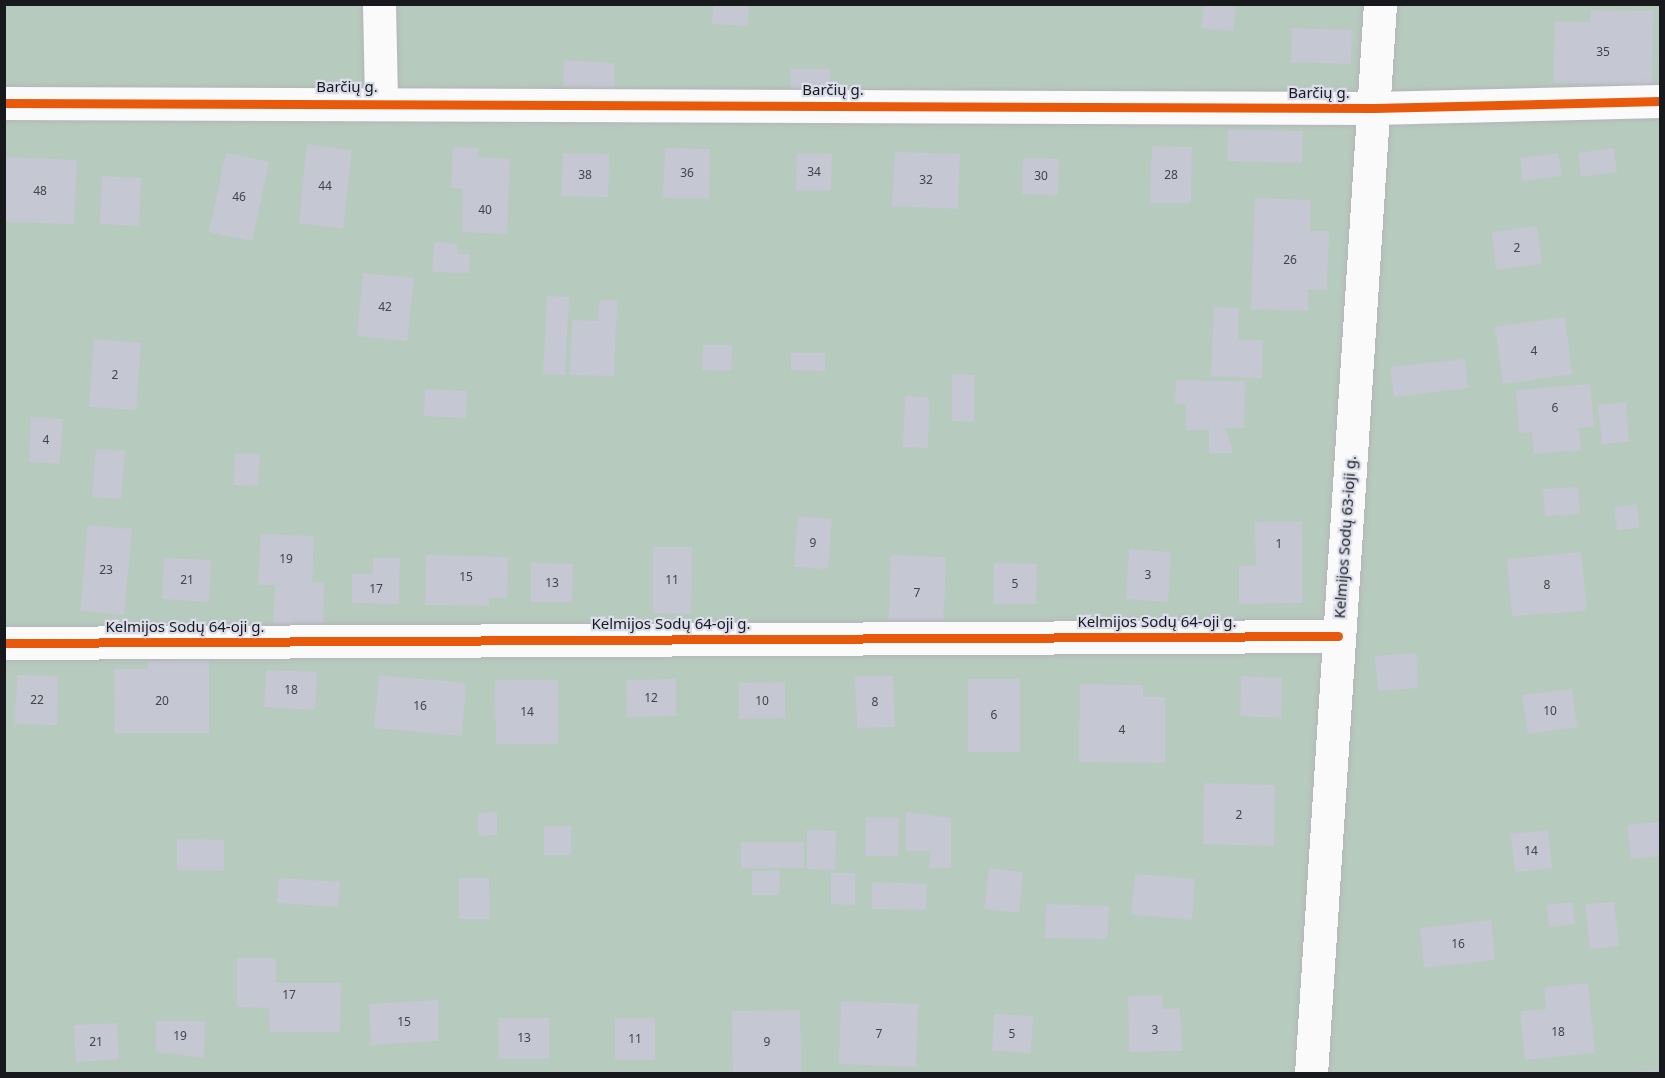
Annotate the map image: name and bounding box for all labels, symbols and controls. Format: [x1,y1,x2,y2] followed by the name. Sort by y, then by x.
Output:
[1596,45,1610,59] house number: 35
[316,78,378,96] street label: Barčių g.
[802,81,864,99] street label: Barčių g.
[1288,84,1350,102] street label: Barčių g.
[807,165,821,179] house number: 34
[680,166,694,180] house number: 36
[578,168,592,182] house number: 38
[1164,168,1178,182] house number: 28
[1034,169,1048,183] house number: 30
[919,173,933,187] house number: 32
[318,179,332,193] house number: 44
[33,184,47,198] house number: 48
[232,190,246,204] house number: 46
[478,203,492,217] house number: 40
[1514,241,1520,255] house number: 2
[1283,253,1297,267] house number: 26
[378,300,392,314] house number: 42
[1531,344,1537,358] house number: 4
[112,368,118,382] house number: 2
[1552,401,1558,415] house number: 6
[43,433,49,447] house number: 4
[1330,455,1360,619] street label: Kelmijos Sodų 63-ioji g.
[810,536,816,550] house number: 9
[1276,537,1282,551] house number: 1
[279,552,293,566] house number: 19
[99,563,113,577] house number: 23
[1145,568,1151,582] house number: 3
[459,570,473,584] house number: 15
[180,573,194,587] house number: 21
[665,573,679,587] house number: 11
[545,576,559,590] house number: 13
[1012,577,1018,591] house number: 5
[1544,578,1550,592] house number: 8
[369,582,383,596] house number: 17
[914,586,920,600] house number: 7
[1077,613,1237,631] street label: Kelmijos Sodų 64-oji g.
[591,615,751,633] street label: Kelmijos Sodų 64-oji g.
[105,618,265,636] street label: Kelmijos Sodų 64-oji g.
[284,683,298,697] house number: 18
[644,691,658,705] house number: 12
[30,693,44,707] house number: 22
[155,694,169,708] house number: 20
[755,694,769,708] house number: 10
[872,695,878,709] house number: 8
[413,699,427,713] house number: 16
[1543,704,1557,718] house number: 10
[520,705,534,719] house number: 14
[991,708,997,722] house number: 6
[1119,723,1125,737] house number: 4
[1236,808,1242,822] house number: 2
[1524,844,1538,858] house number: 14
[1451,937,1465,951] house number: 16
[282,988,296,1002] house number: 17
[397,1015,411,1029] house number: 15
[1152,1023,1158,1037] house number: 3
[1551,1025,1565,1039] house number: 18
[876,1027,882,1041] house number: 7
[1009,1027,1015,1041] house number: 5
[173,1029,187,1043] house number: 19
[517,1031,531,1045] house number: 13
[628,1032,642,1046] house number: 11
[89,1035,103,1049] house number: 21
[764,1035,770,1049] house number: 9

